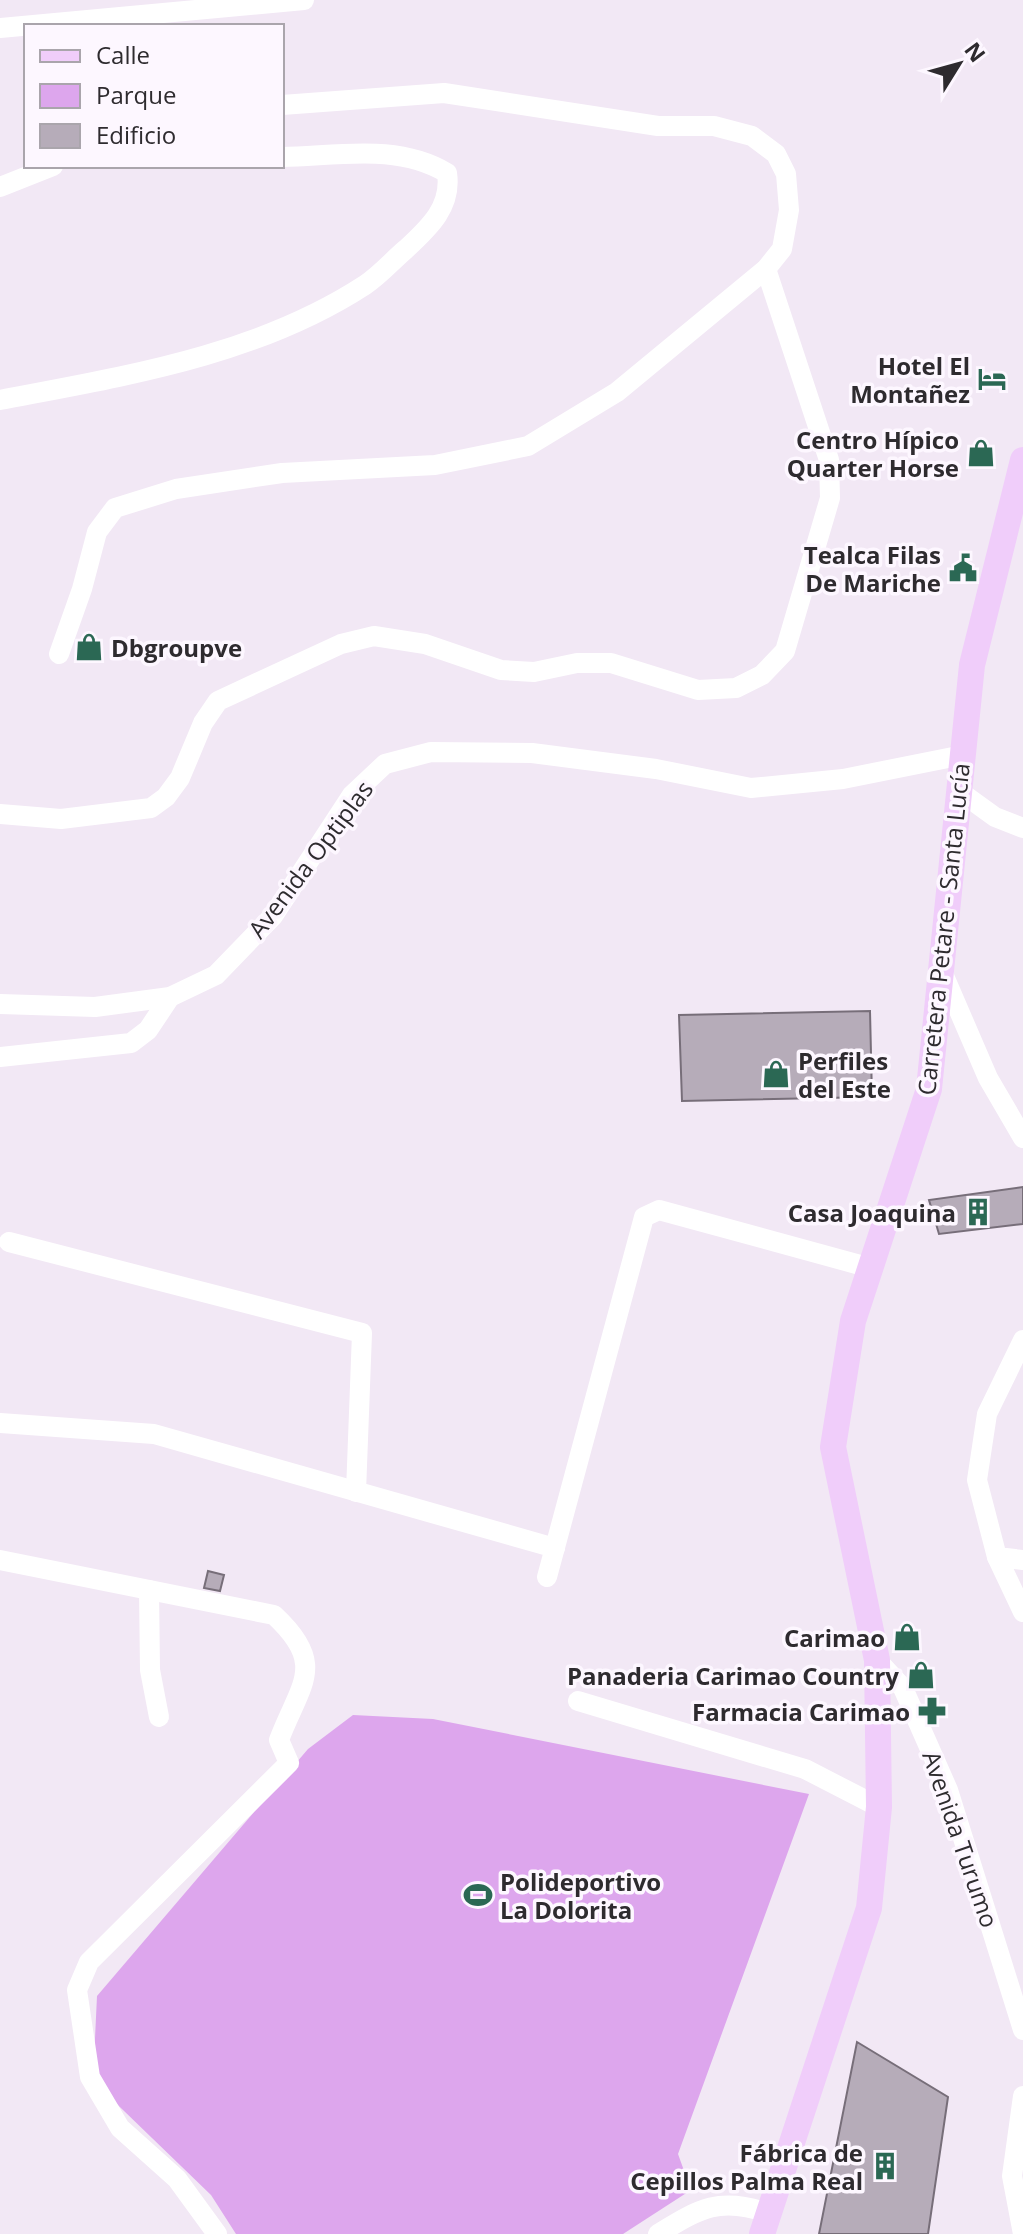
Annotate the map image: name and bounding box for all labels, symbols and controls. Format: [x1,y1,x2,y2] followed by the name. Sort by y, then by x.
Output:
[24,24,284,168] legend
[919,24,999,104] north arrow
[958,35,993,68] text: N
[96,38,150,71] text: Calle
[96,78,176,111] text: Parque
[96,118,176,151] text: Edificio
[850,349,970,410] place label: Hotel El Montañez
[977,364,1007,394] hotel icon: Hotel El Montañez
[787,423,959,484] place label: Centro Hípico Quarter Horse
[966,438,996,468] shop icon: Centro Hípico Quarter Horse
[804,538,941,599] place label: Tealca Filas De Mariche
[948,553,978,583] public building icon: Tealca Filas De Mariche
[111,631,242,664] place label: Dbgroupve
[74,632,104,662] shop icon: Dbgroupve
[909,761,977,1097] street label: Carretera Petare - Santa Lucía
[240,774,380,944] street label: Avenida Optiplas
[798,1044,891,1105] place label: Perfiles del Este
[761,1059,791,1089] shop icon: Perfiles del Este
[788,1196,956,1229] place label: Casa Joaquina
[963,1197,993,1227] building icon: Casa Joaquina
[784,1621,885,1654] place label: Carimao
[892,1622,922,1652] shop icon: Carimao
[567,1659,899,1692] place label: Panaderia Carimao Country
[906,1660,936,1690] shop icon: Panaderia Carimao Country
[692,1695,910,1728] place label: Farmacia Carimao
[917,1696,947,1726] pharmacy icon: Farmacia Carimao
[915,1746,1007,1932] street label: Avenida Turumo
[500,1865,661,1926] place label: Polideportivo La Dolorita
[463,1880,493,1910] sports icon: Polideportivo La Dolorita
[630,2136,863,2197] place label: Fábrica de Cepillos Palma Real
[870,2151,900,2181] building icon: Fábrica de Cepillos Palma Real

